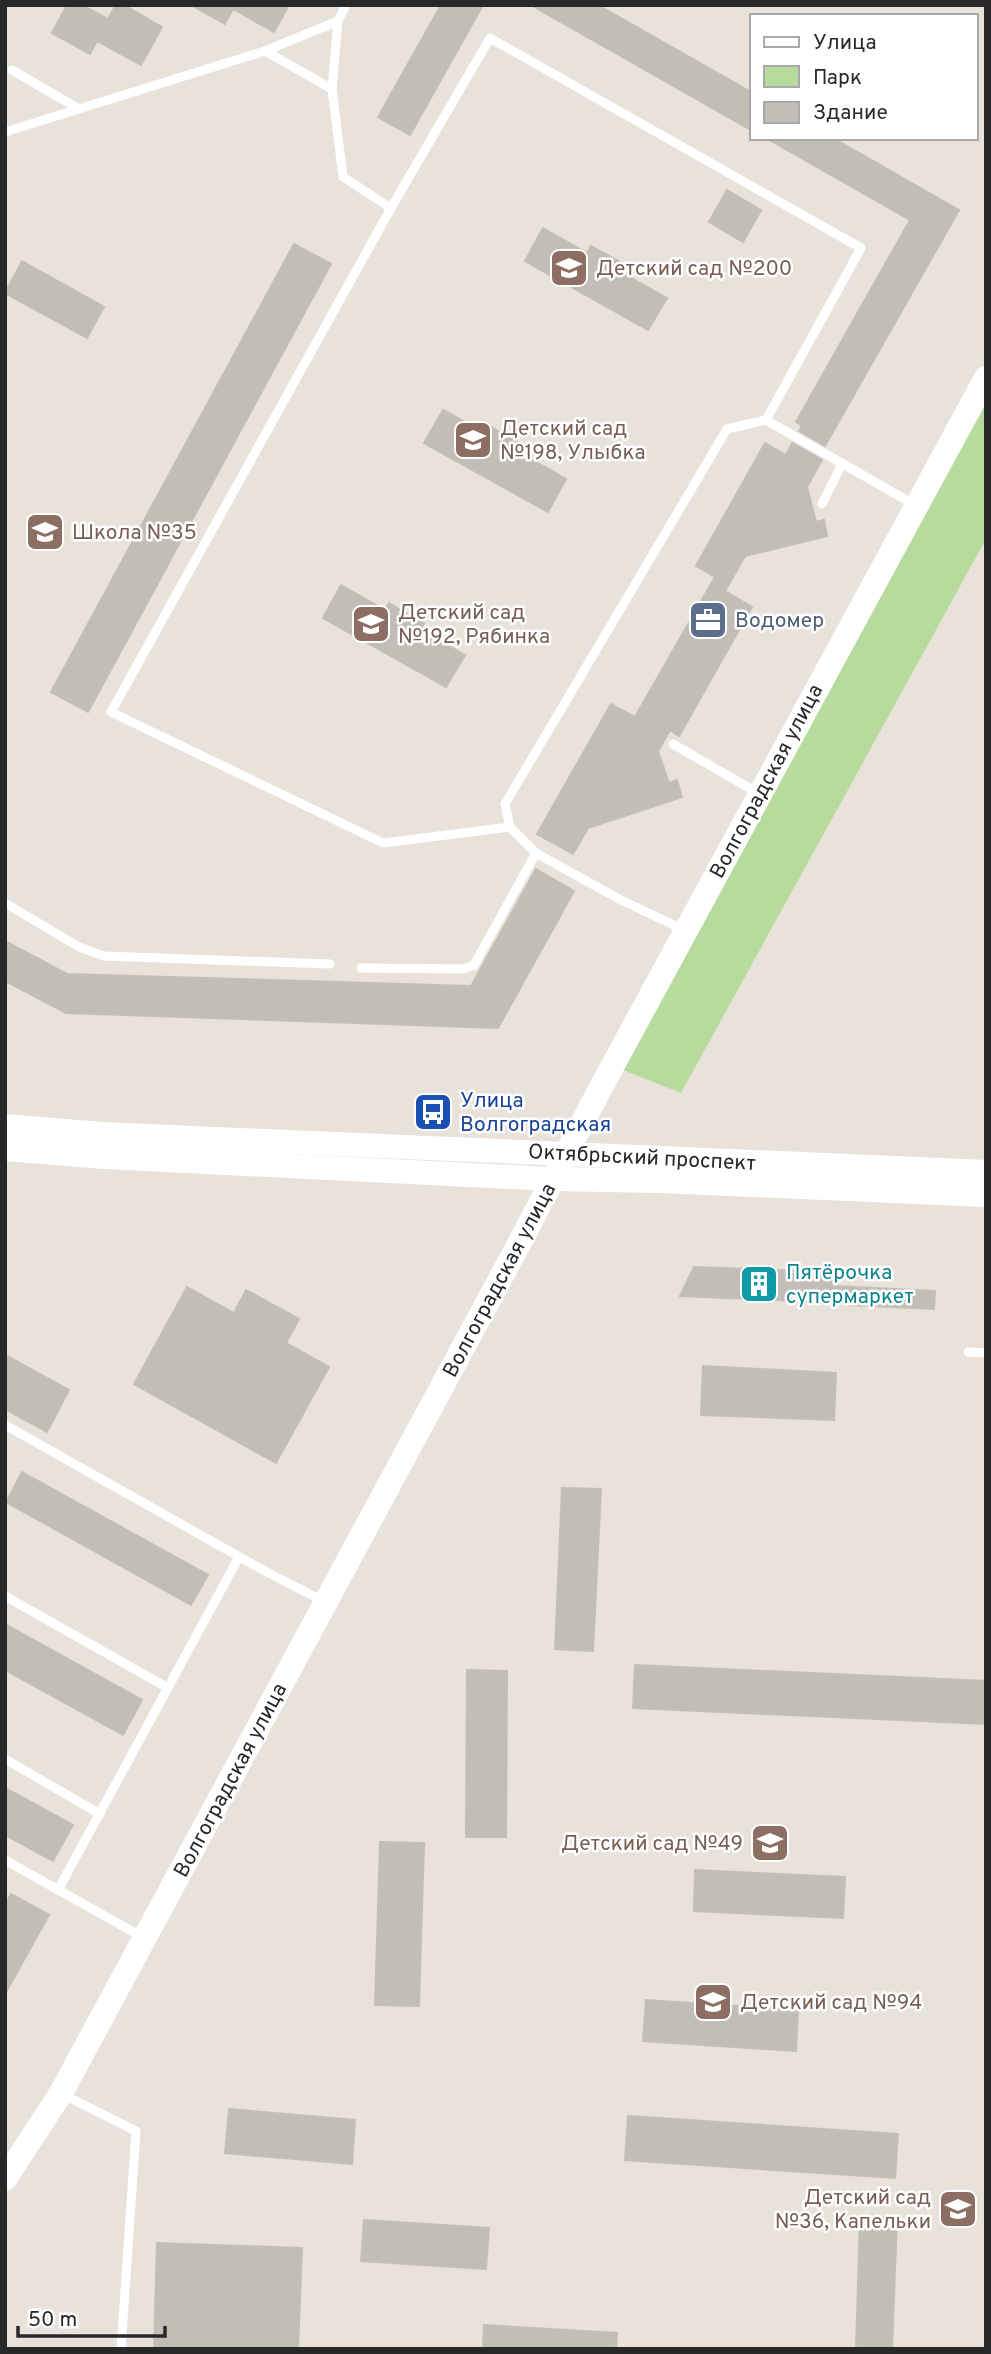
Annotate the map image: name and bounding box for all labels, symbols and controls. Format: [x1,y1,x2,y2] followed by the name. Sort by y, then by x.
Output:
[750,14,977,140] legend
[813,30,877,57] text: Улица
[813,65,862,92] text: Парк
[813,100,888,127] text: Здание
[548,247,590,289] school or university icon: Детский сад №200
[596,256,792,283] place label: Детский сад №200
[500,416,645,467] place label: Детский сад №198, Улыбка
[452,419,494,461] school or university icon: Детский сад №198, Улыбка
[24,511,66,553] school or university icon: Школа №35
[72,520,197,547] place label: Школа №35
[687,599,729,641] office icon: Водомер
[398,600,550,651] place label: Детский сад №192, Рябинка
[350,603,392,645] school or university icon: Детский сад №192, Рябинка
[735,608,824,635] place label: Водомер
[705,680,830,884] street label: Волгоградская улица
[460,1088,611,1139] place label: Улица Волгоградская
[412,1091,454,1133] bus stop icon: Улица Волгоградская
[527,1139,756,1178] street label: Октябрьский проспект
[438,1179,563,1383] street label: Волгоградская улица
[786,1260,914,1311] place label: Пятёрочка супермаркет
[738,1263,780,1305] building icon: Пятёрочка супермаркет
[169,1679,294,1883] street label: Волгоградская улица
[749,1822,791,1864] school or university icon: Детский сад №49
[561,1831,743,1858] place label: Детский сад №49
[692,1981,734,2023] school or university icon: Детский сад №94
[740,1990,922,2017] place label: Детский сад №94
[775,2185,931,2236] place label: Детский сад №36, Капельки
[937,2188,979,2230] school or university icon: Детский сад №36, Капельки
[18,2294,164,2338] scale bar
[28,2307,77,2334] text: 50 m

